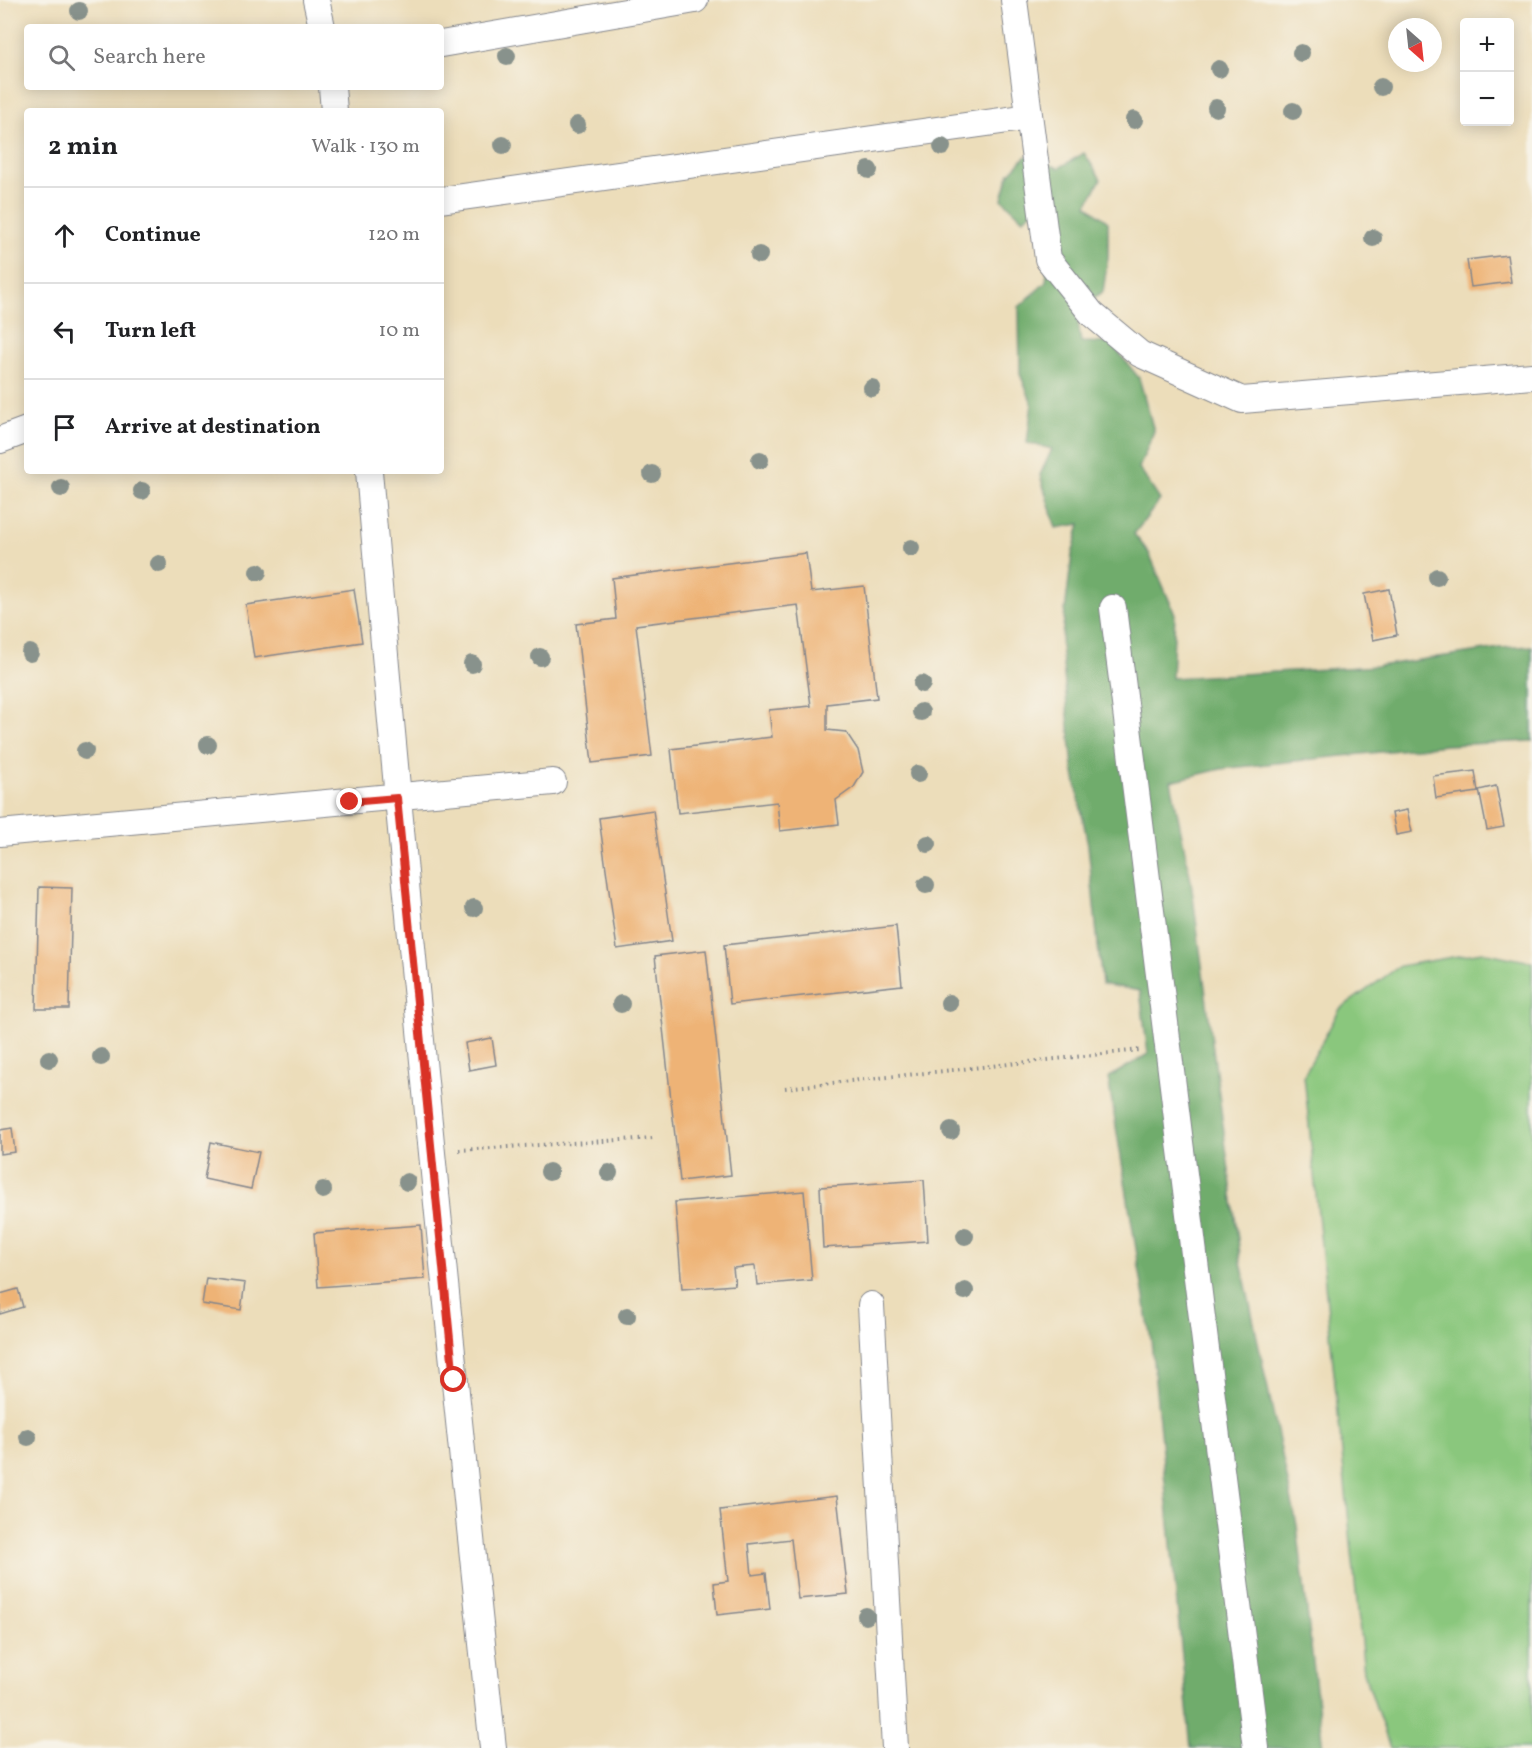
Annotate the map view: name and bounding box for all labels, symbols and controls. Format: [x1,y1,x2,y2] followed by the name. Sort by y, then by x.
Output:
[1388,18,1442,72] north arrow
[1460,18,1514,126] map controls
[1460,18,1514,72] button: +
[24,24,444,90] search box
[45,41,78,74] icon: search
[93,42,206,73] text: Search here
[1460,72,1514,126] button: −
[48,129,118,165] text: 2 min
[311,133,420,161] text: Walk · 130 m
[48,219,81,252] icon: ahead
[105,220,201,251] text: Continue
[368,221,420,249] text: 120 m
[48,315,81,348] icon: left
[105,316,196,347] text: Turn left
[379,317,420,345] text: 10 m
[48,411,81,444] icon: arrive
[105,412,321,443] text: Arrive at destination
[336,788,362,814] route end
[440,1366,466,1392] route start

